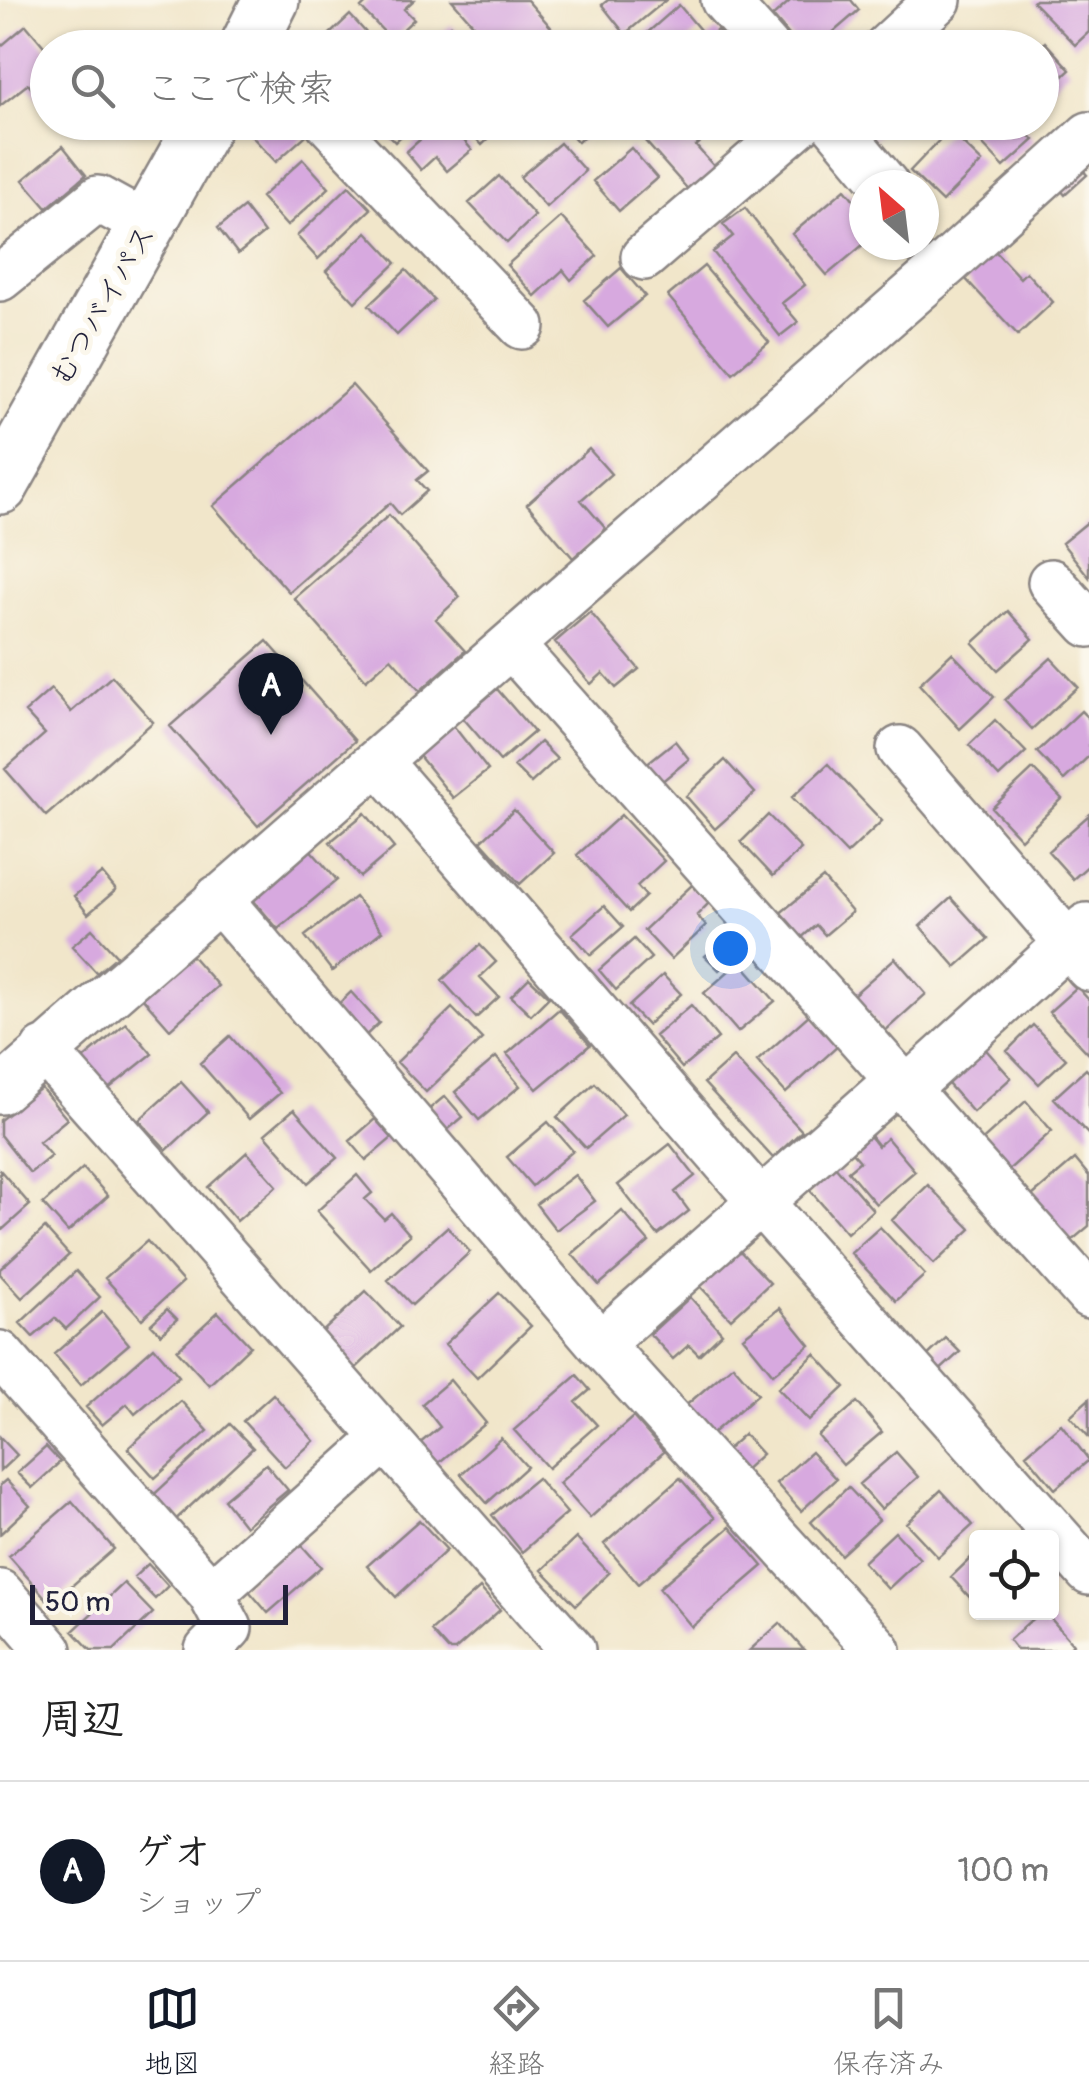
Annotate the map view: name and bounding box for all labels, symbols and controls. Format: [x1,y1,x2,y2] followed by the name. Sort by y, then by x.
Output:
[30,30,1059,140] search box
[65,58,120,113] icon: search
[145,65,335,113] text: ここで検索
[849,170,939,260] north arrow
[42,218,164,392] street label: むつバイパス
[238,652,304,735] pin: A
[705,923,756,974] your location
[969,1530,1059,1620] map controls
[969,1530,1059,1620] button: locate
[30,1580,288,1624] scale bar
[45,1585,110,1620] text: 50 m
[40,1694,124,1746] text: 周辺
[135,1828,211,1876] text: ゲオ
[62,1851,83,1891] text: A
[957,1851,1049,1891] text: 100 m
[135,1883,262,1923] text: ショップ
[144,1981,200,2082] tab: 地図
[488,1981,545,2082] tab: 経路
[833,1981,945,2082] tab: 保存済み

